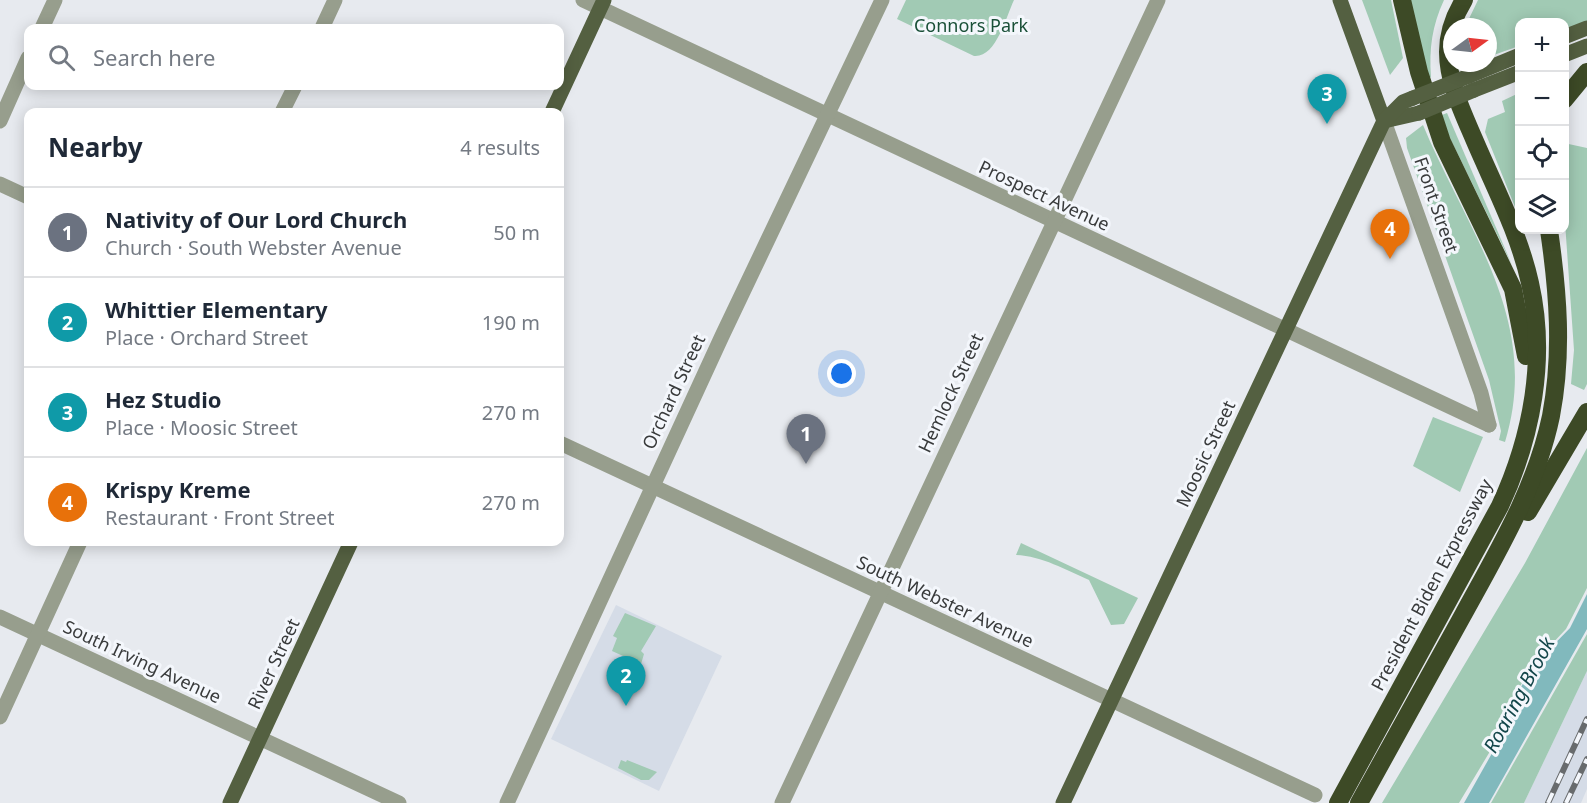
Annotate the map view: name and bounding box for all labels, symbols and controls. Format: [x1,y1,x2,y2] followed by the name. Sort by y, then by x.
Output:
[914,13,1028,37] park label: Connors Park
[1443,18,1497,72] north arrow
[1515,18,1569,234] map controls
[1515,18,1569,72] button: +
[24,24,564,90] search box
[45,41,78,74] icon: search
[93,42,215,72] text: Search here
[1515,72,1569,126] button: −
[1308,74,1346,124] pin: 3
[1515,126,1569,180] button: locate
[48,129,143,165] text: Nearby
[460,134,540,161] text: 4 results
[975,154,1114,236] street label: Prospect Avenue
[1409,154,1465,256] street label: Front Street
[1515,180,1569,234] button: layers
[105,204,407,234] text: Nativity of Our Lord Church
[1370,210,1410,259] pin: 4
[62,219,73,246] text: 1
[493,219,540,246] text: 50 m
[105,234,402,261] text: Church · South Webster Avenue
[105,294,328,324] text: Whittier Elementary
[62,309,73,336] text: 2
[482,309,540,336] text: 190 m
[105,324,308,351] text: Place · Orchard Street
[912,329,988,456] street label: Hemlock Street
[636,330,710,453] street label: Orchard Street
[827,359,856,388] your location
[105,384,222,414] text: Hez Studio
[1170,396,1240,511] street label: Moosic Street
[62,399,73,426] text: 3
[482,399,540,426] text: 270 m
[105,414,298,441] text: Place · Moosic Street
[786,414,826,464] pin: 1
[105,474,251,504] text: Krispy Kreme
[1365,474,1498,695] street label: President Biden Expressway
[62,489,73,516] text: 4
[482,489,540,516] text: 270 m
[105,504,334,531] text: Restaurant · Front Street
[853,550,1038,653] street label: South Webster Avenue
[60,614,225,708] street label: South Irving Avenue
[242,614,305,713] street label: River Street
[1477,631,1561,757] water label: Roaring Brook
[606,656,646,706] pin: 2

